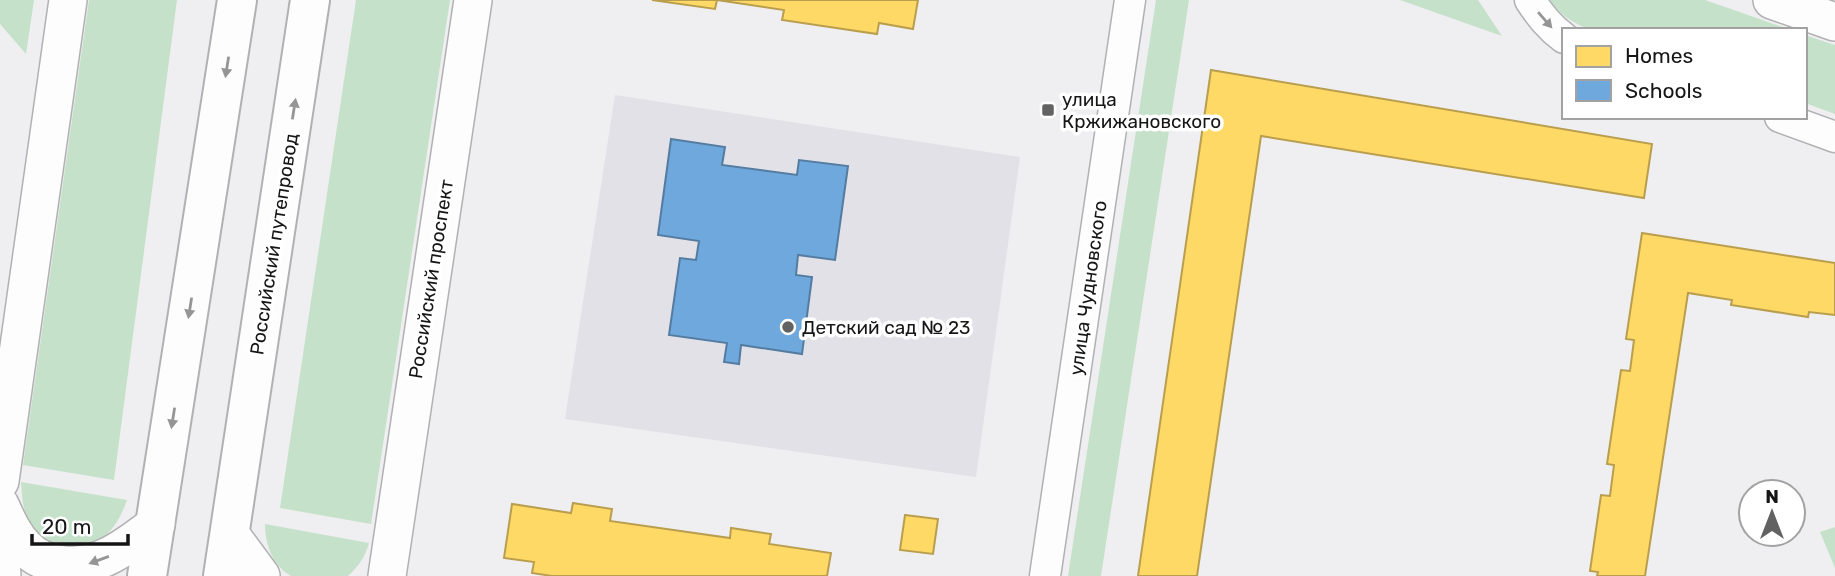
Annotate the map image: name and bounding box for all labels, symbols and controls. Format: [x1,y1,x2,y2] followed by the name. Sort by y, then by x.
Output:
[1537,12,1552,29] one-way arrow
[1562,28,1807,119] legend
[1625,43,1693,68] text: Homes
[221,57,232,79] one-way arrow
[1625,78,1702,103] text: Schools
[1062,88,1221,133] place label: улица Кржижановского
[289,97,300,119] one-way arrow
[1040,102,1056,118] marker: улица Кржижановского
[245,131,303,357] street label: Российский путепровод
[404,177,458,380] street label: Российский проспект
[1064,199,1112,377] street label: улица Чудновского
[184,297,195,319] one-way arrow
[802,316,971,339] place label: Детский сад № 23
[780,319,796,335] marker: Детский сад № 23
[167,407,178,429] one-way arrow
[1737,478,1807,548] north arrow
[1765,485,1779,508] text: N
[32,503,128,546] scale bar
[42,514,91,539] text: 20 m
[88,554,109,565] one-way arrow

